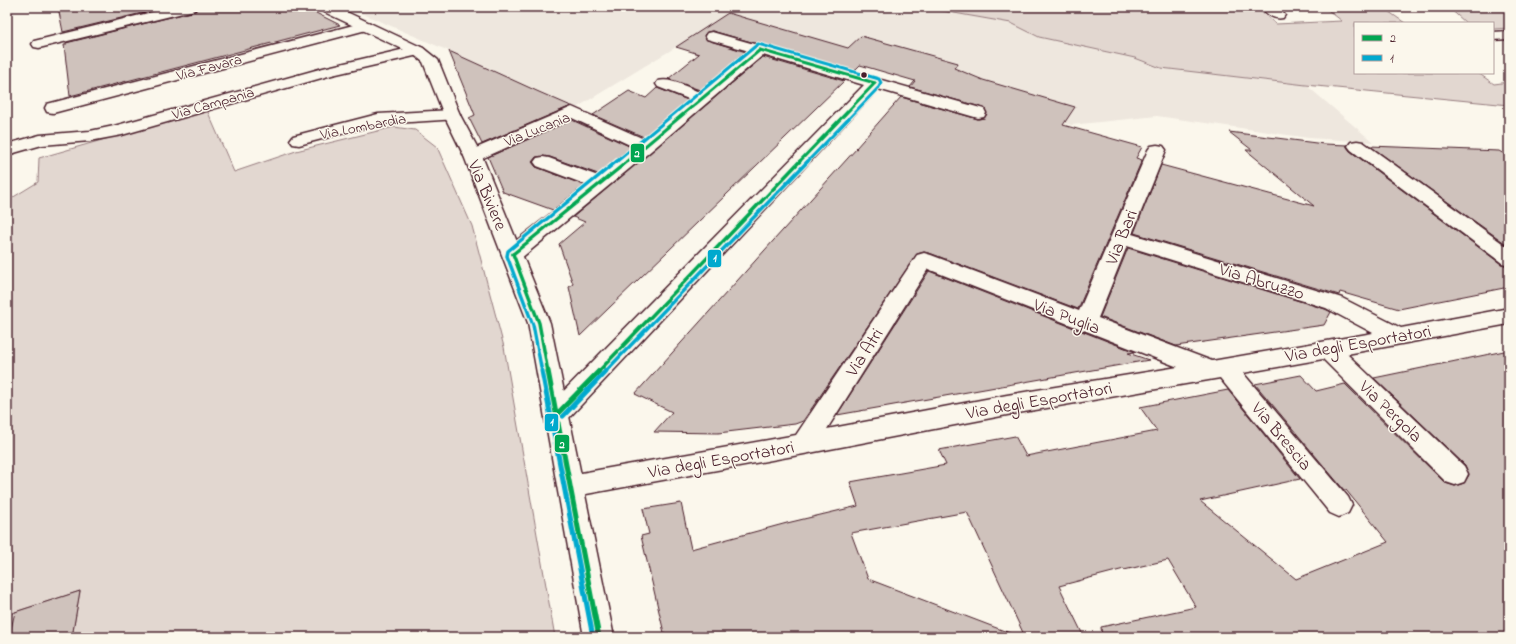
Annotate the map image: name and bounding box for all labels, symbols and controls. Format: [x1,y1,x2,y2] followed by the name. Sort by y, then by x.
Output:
[1354,22,1494,74] legend
[1390,30,1396,48] text: 2
[173,49,244,87] street label: Via Favara
[1390,50,1394,68] text: 1
[859,70,869,80] unlabelled marker
[169,82,257,126] street label: Via Campania
[500,107,574,153] street label: Via Lucania
[317,108,408,146] street label: Via Lombardia
[630,143,645,163] line badge: 2
[633,146,640,162] text: 2
[459,156,513,236] street label: Via Biviere
[1100,206,1146,270] street label: Via Bari
[707,249,722,268] line badge: 1
[713,251,717,267] text: 1
[1215,257,1307,308] street label: Via Abruzzo
[1028,293,1104,343] street label: Via Puglia
[1282,319,1434,372] street label: Via degli Esportatori
[840,324,891,383] street label: Via Atri
[1351,375,1427,450] street label: Via Pergola
[963,376,1115,429] street label: Via degli Esportatori
[1243,396,1317,477] street label: Via Brescia
[544,413,559,432] line badge: 1
[550,415,554,431] text: 1
[554,434,570,453] line badge: 2
[645,435,797,488] street label: Via degli Esportatori
[558,437,565,453] text: 2

